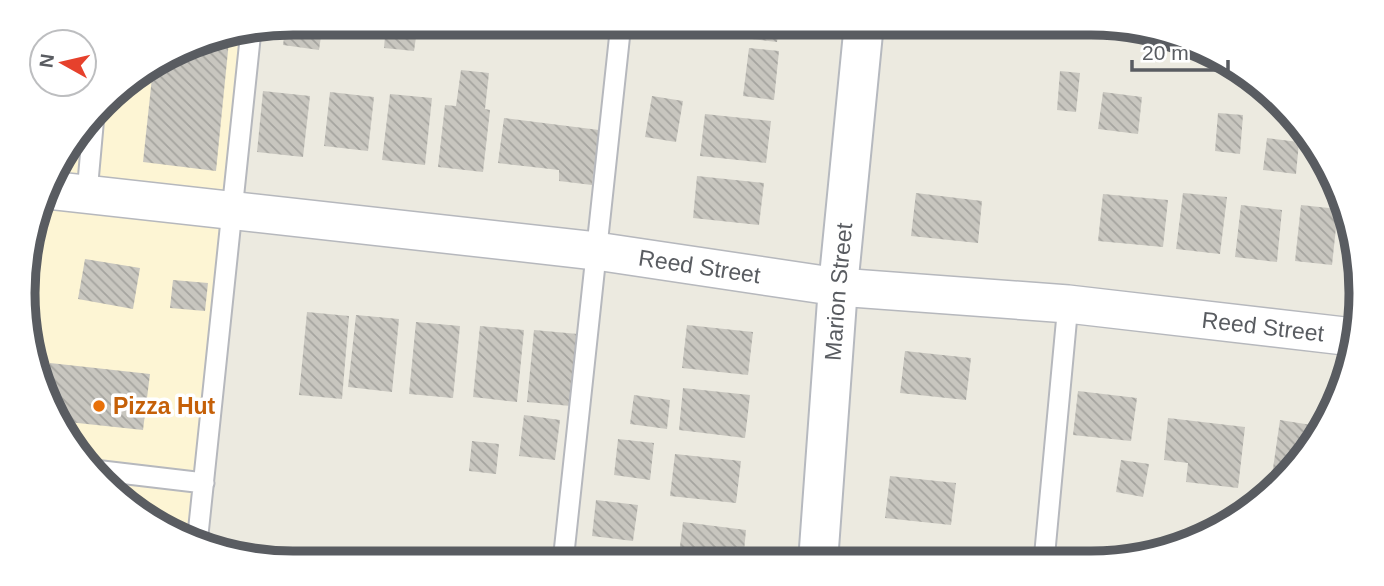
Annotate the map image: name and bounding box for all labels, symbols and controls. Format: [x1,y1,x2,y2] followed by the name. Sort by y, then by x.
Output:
[28,28,98,98] north arrow
[1132,28,1228,72] scale bar
[1142,41,1189,64] text: 20 m
[35,52,58,69] text: N
[820,221,857,362] street label: Marion Street
[637,245,763,288] street label: Reed Street
[1201,307,1326,347] street label: Reed Street
[113,393,216,419] place label: Pizza Hut
[91,398,107,414] marker: Pizza Hut

